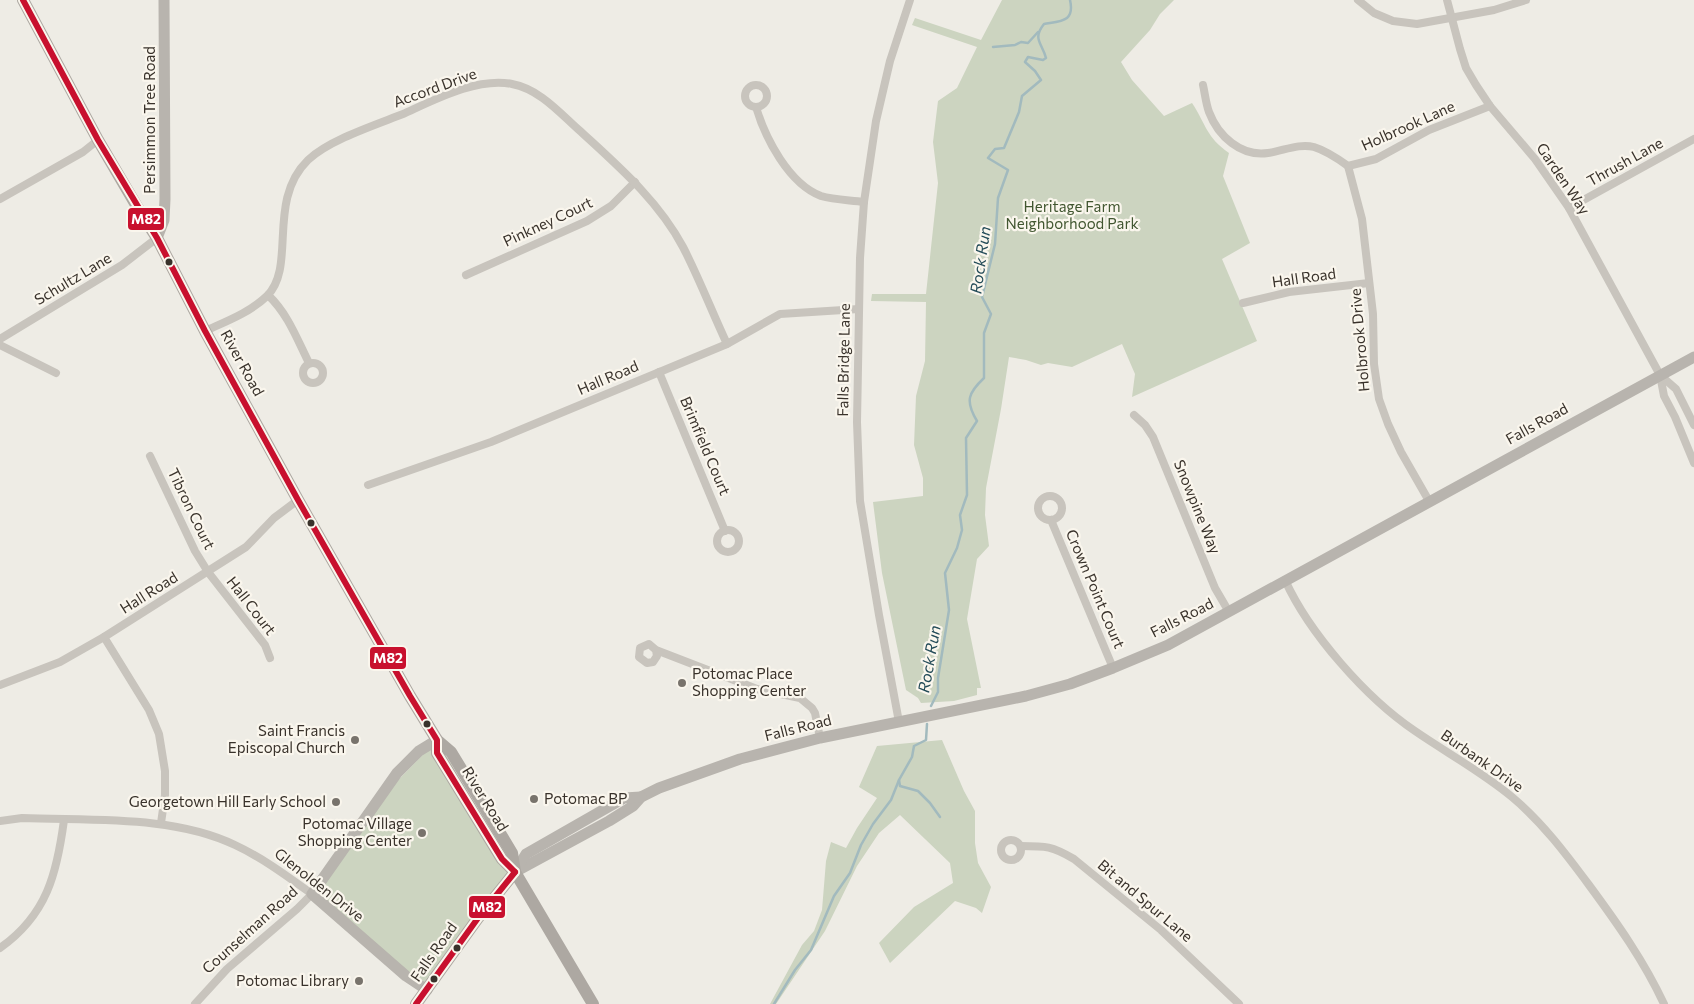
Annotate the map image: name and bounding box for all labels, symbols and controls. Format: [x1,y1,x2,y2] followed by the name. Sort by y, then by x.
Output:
[140,46,158,194] street label: Persimmon Tree Road
[391,64,479,110] street label: Accord Drive
[1358,96,1457,154] street label: Holbrook Lane
[1583,133,1666,189] street label: Thrush Lane
[1533,139,1595,218] street label: Garden Way
[500,193,595,250] street label: Pinkney Court
[1005,197,1139,232] park label: Heritage Farm Neighborhood Park
[127,207,165,231] line badge: M82
[131,210,161,227] text: M82
[965,225,994,295] water label: Rock Run
[31,248,114,308] street label: Schultz Lane
[164,257,174,267] unlabelled marker
[1271,264,1337,290] street label: Hall Road
[1346,288,1372,393] street label: Holbrook Drive
[833,303,853,417] street label: Falls Bridge Lane
[217,326,268,399] street label: River Road
[574,356,641,398] street label: Hall Road
[677,394,735,498] street label: Brimfield Court
[1502,399,1571,448] street label: Falls Road
[1171,457,1225,557] street label: Snowpine Way
[164,465,219,552] street label: Tibron Court
[306,518,316,528] unlabelled marker
[1063,526,1129,651] street label: Crown Point Court
[116,567,181,617] street label: Hall Road
[223,573,280,638] street label: Hall Court
[1147,594,1216,641] street label: Falls Road
[913,624,944,694] water label: Rock Run
[369,646,407,670] line badge: M82
[373,649,403,666] text: M82
[692,664,806,699] place label: Potomac Place Shopping Center
[676,677,688,689] marker: Potomac Place Shopping Center
[762,710,833,744] street label: Falls Road
[422,719,432,729] unlabelled marker
[228,721,345,756] place label: Saint Francis Episcopal Church
[1438,725,1527,795] street label: Burbank Drive
[349,734,361,746] marker: Saint Francis Episcopal Church
[459,763,513,834] street label: River Road
[544,789,627,807] place label: Potomac BP
[129,792,326,810] place label: Georgetown Hill Early School
[528,793,540,805] marker: Potomac BP
[330,796,342,808] marker: Georgetown Hill Early School
[298,814,412,849] place label: Potomac Village Shopping Center
[416,827,428,839] marker: Potomac Village Shopping Center
[271,844,368,925] street label: Glenolden Drive
[1095,855,1197,945] street label: Bit and Spur Lane
[198,882,301,977] street label: Counselman Road
[468,895,506,919] line badge: M82
[472,898,502,915] text: M82
[406,918,460,985] street label: Falls Road
[452,943,462,953] unlabelled marker
[236,971,349,989] place label: Potomac Library
[429,974,439,984] unlabelled marker
[353,975,365,987] marker: Potomac Library

